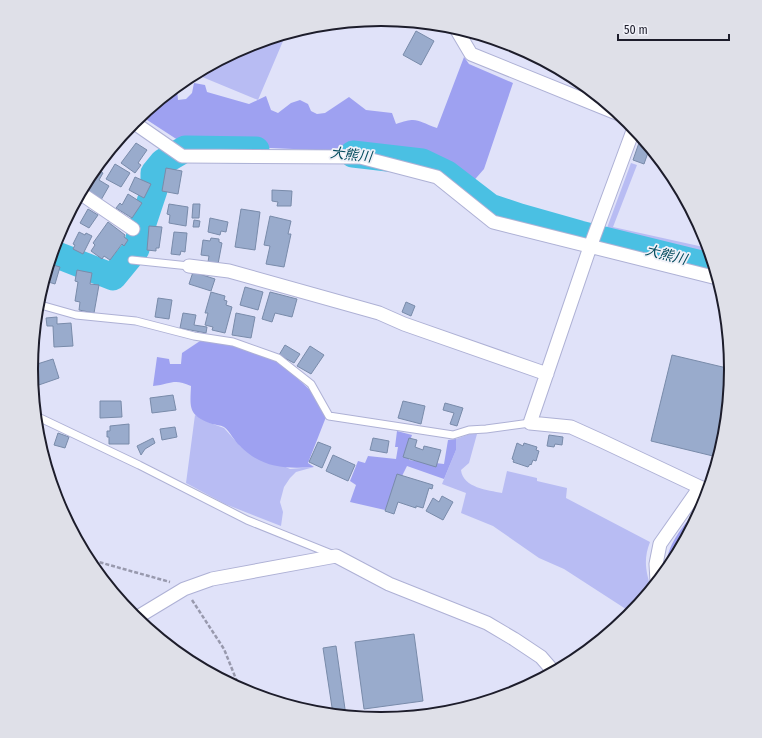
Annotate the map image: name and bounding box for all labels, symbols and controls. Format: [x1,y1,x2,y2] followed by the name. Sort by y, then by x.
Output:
[618,16,729,42] scale bar
[624,23,648,37] text: 50 m
[329,144,375,166] water label: 大熊川
[644,242,690,269] water label: 大熊川

